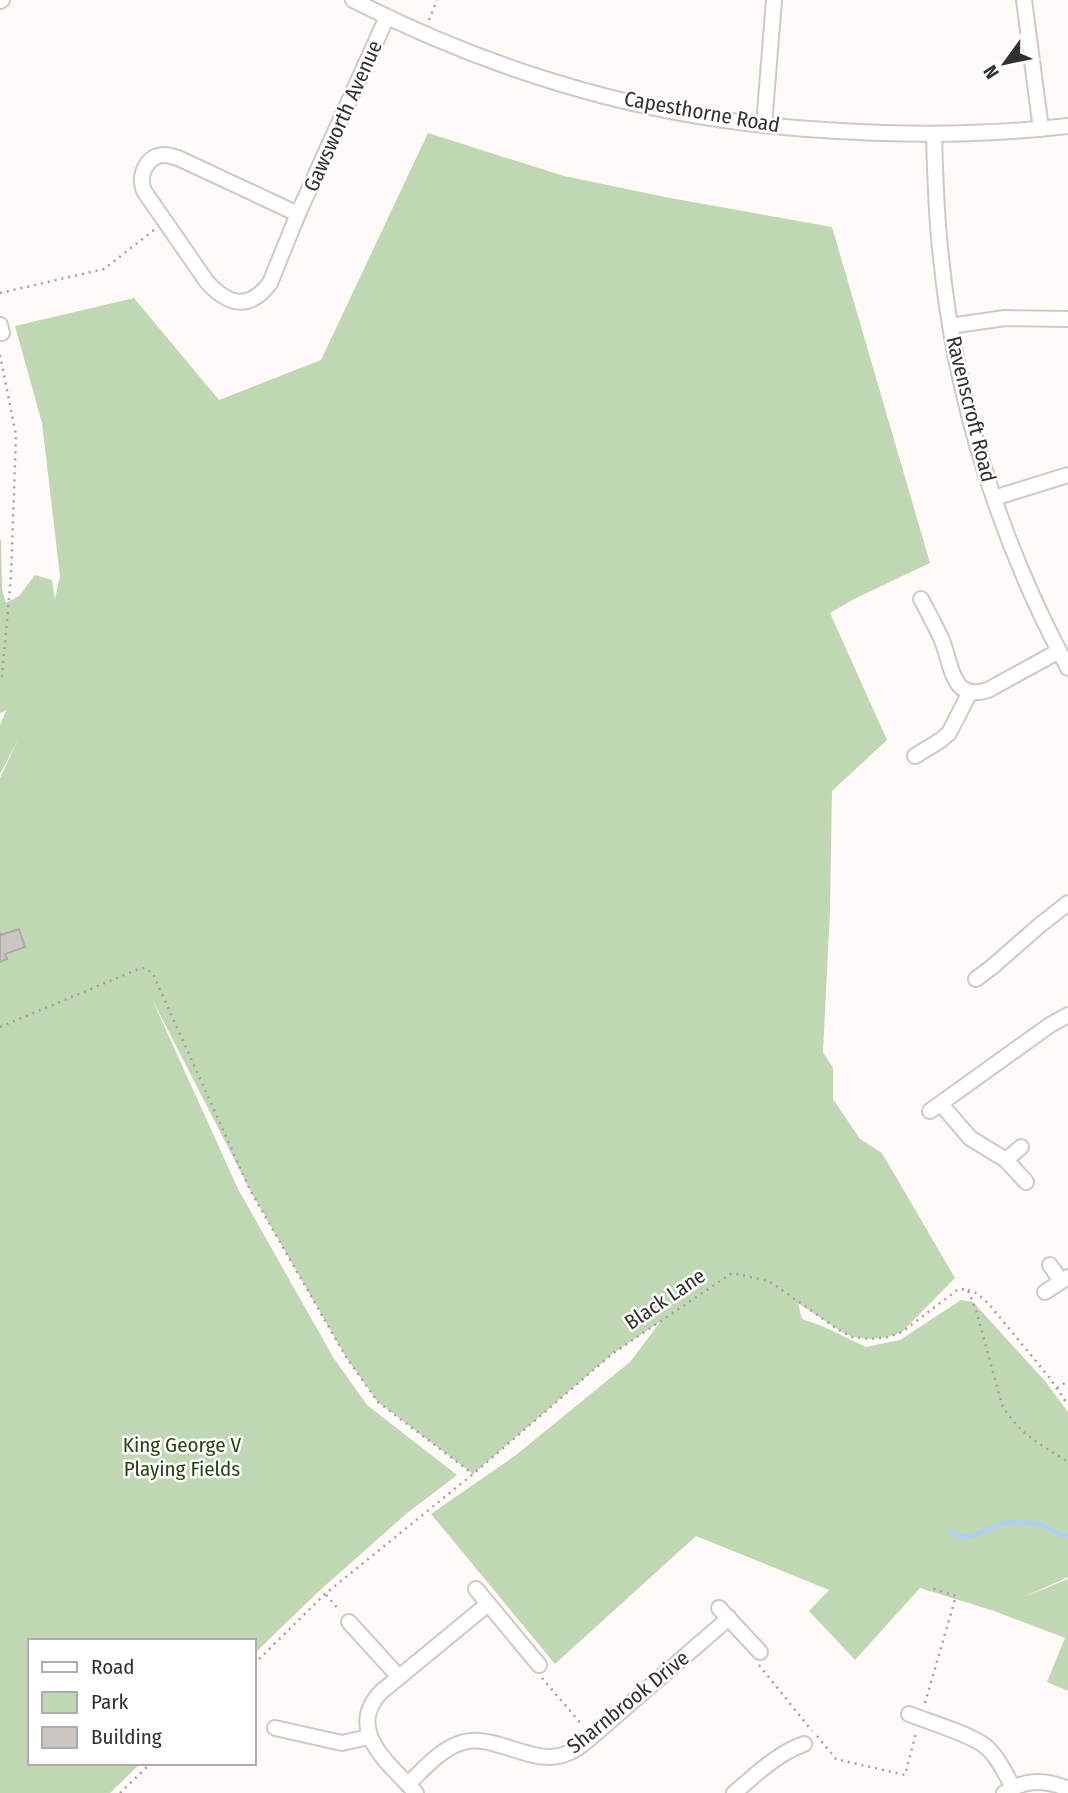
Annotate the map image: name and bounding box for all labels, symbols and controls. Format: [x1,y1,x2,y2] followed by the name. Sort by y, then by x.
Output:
[970,28,1040,98] north arrow
[298,36,388,196] street label: Gawsworth Avenue
[978,61,1004,83] text: N
[622,86,782,138] street label: Capesthorne Road
[940,333,1002,485] street label: Ravenscroft Road
[620,1263,710,1335] street label: Black Lane
[123,1432,241,1482] park label: King George V Playing Fields
[28,1639,256,1765] legend
[562,1645,694,1759] street label: Sharnbrook Drive
[91,1654,135,1680] text: Road
[91,1689,129,1715] text: Park
[91,1724,162,1750] text: Building

